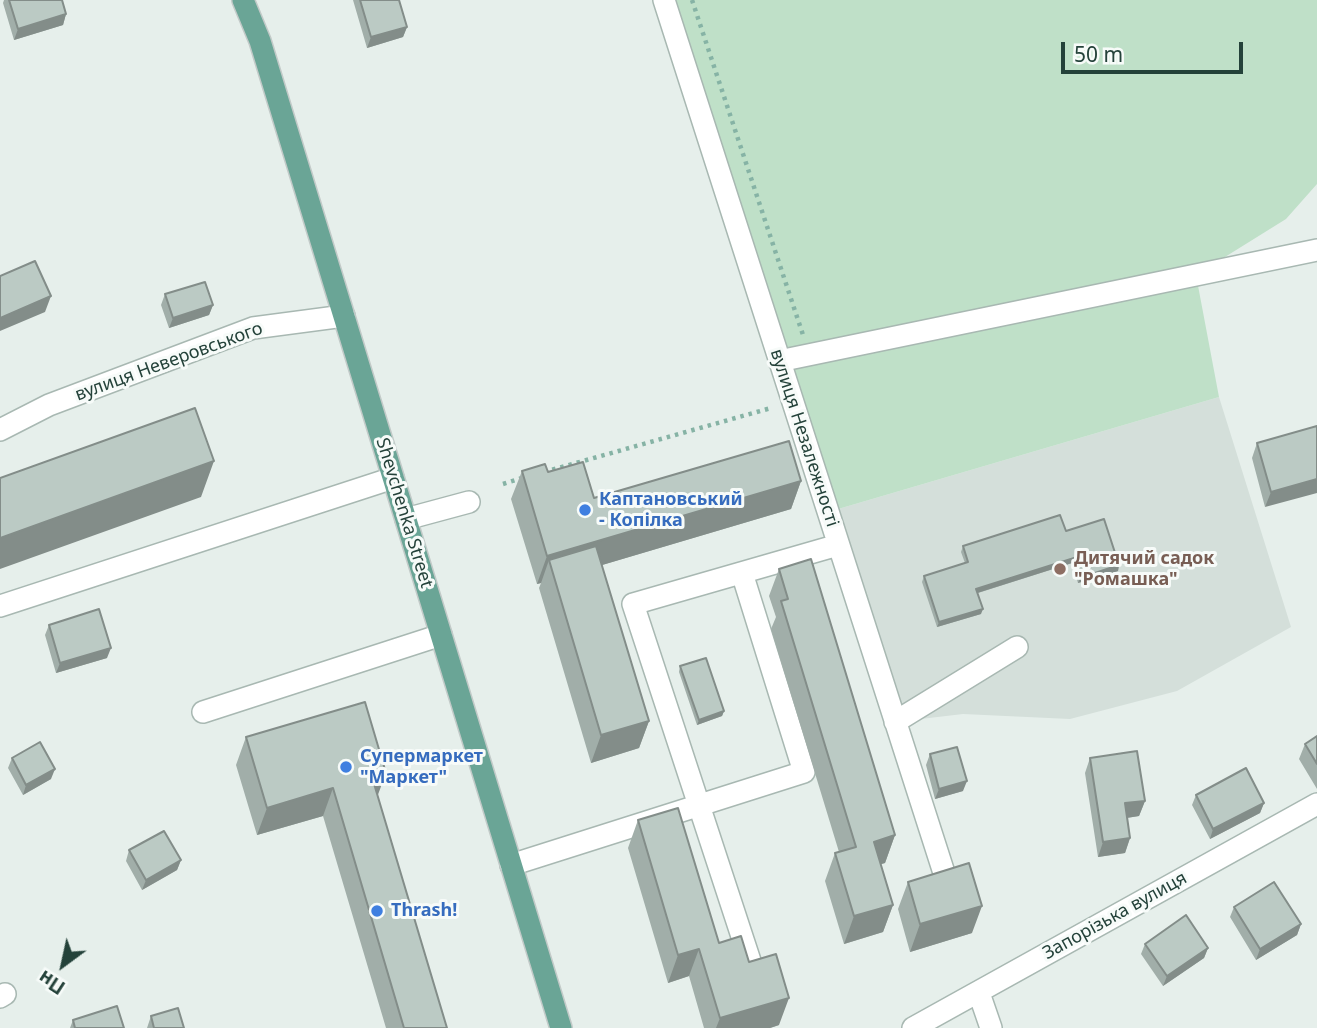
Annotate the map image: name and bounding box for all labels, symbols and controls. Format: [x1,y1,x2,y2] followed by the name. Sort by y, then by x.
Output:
[1065,28,1247,72] scale bar
[1074,40,1123,68] text: 50 m
[72,318,266,406] street label: вулиця Неверовського
[765,346,843,530] street label: вулиця Незалежності
[371,435,437,591] street label: Shevchenka Street
[599,489,743,532] place label: Каптановський - Копілка
[577,502,593,518] marker: Каптановський - Копілка
[1074,548,1214,590] place label: Дитячий садок "Ромашка"
[1052,561,1068,577] marker: Дитячий садок "Ромашка"
[360,746,483,788] place label: Супермаркет "Маркет"
[338,759,354,775] marker: Супермаркет "Маркет"
[1039,867,1191,965] street label: Запорізька вулиця
[391,900,457,922] place label: Thrash!
[369,903,385,919] marker: Thrash!
[28,930,98,1000] north arrow
[33,964,70,1001] text: Пн

